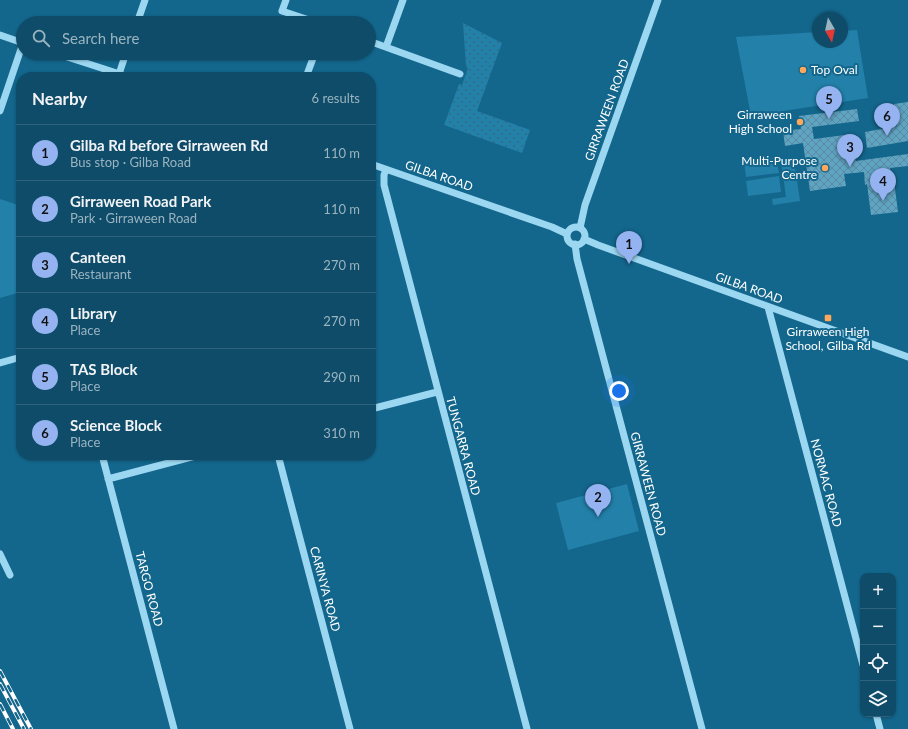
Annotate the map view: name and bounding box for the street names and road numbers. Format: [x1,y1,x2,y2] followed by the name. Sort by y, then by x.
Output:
[581,57,632,163] street label: GIRRAWEEN ROAD
[403,157,475,194] street label: GILBA ROAD
[713,268,785,307] street label: GILBA ROAD
[443,395,484,497] street label: TUNGARRA ROAD
[627,430,670,538] street label: GIRRAWEEN ROAD
[808,437,845,529] street label: NORMAC ROAD
[307,545,344,633] street label: CARINYA ROAD
[132,550,167,628] street label: TARGO ROAD

